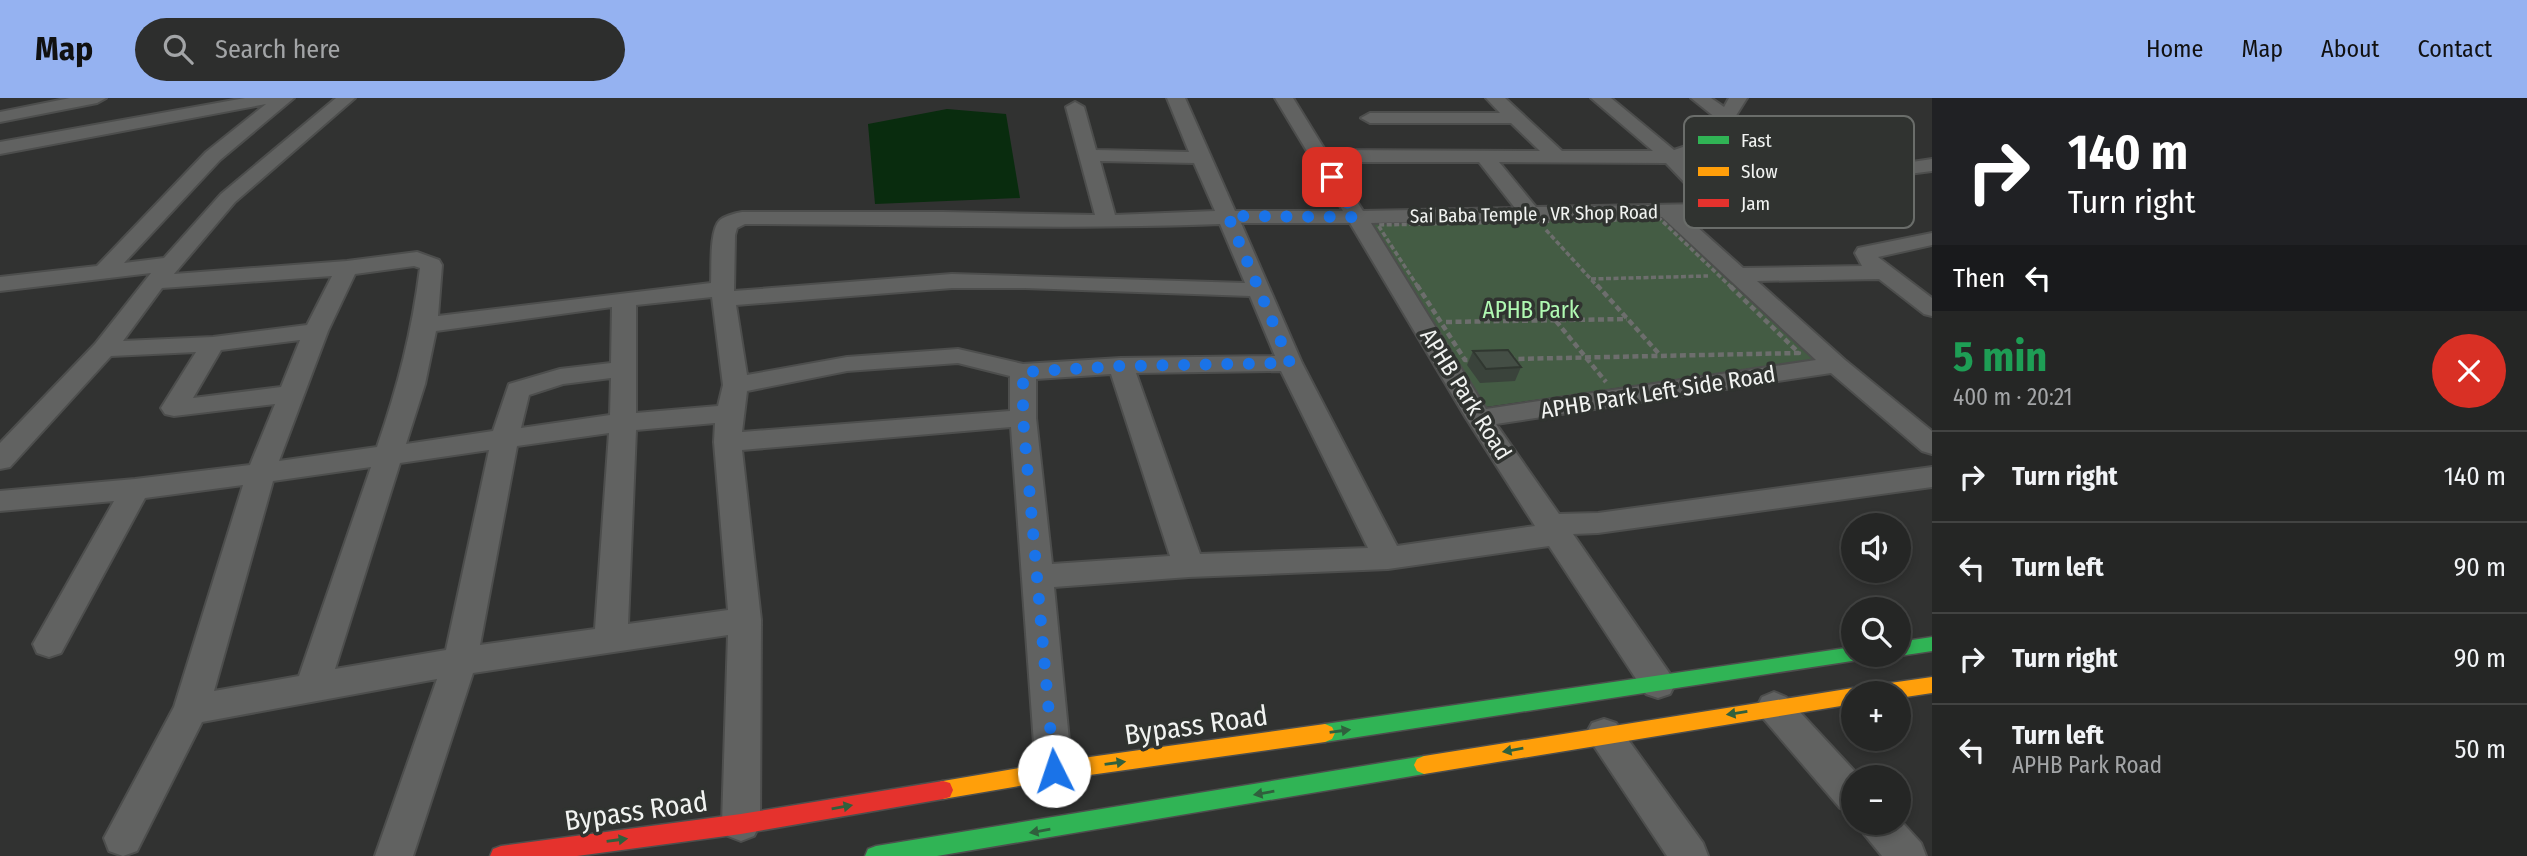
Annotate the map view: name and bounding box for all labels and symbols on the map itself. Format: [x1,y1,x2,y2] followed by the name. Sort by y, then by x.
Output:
[1684,116,1914,228] legend
[1741,129,1772,152] text: Fast
[1302,147,1362,207] pin
[1741,160,1778,183] text: Slow
[1741,192,1770,215] text: Jam
[1410,200,1658,228] street label: Sai Baba Temple , VR Shop Road
[1483,296,1580,324] park label: APHB Park
[1414,323,1518,465] street label: APHB Park Road
[1539,360,1777,424] street label: APHB Park Left Side Road
[1122,699,1270,751] street label: Bypass Road
[1726,708,1748,719] one-way arrow
[1329,725,1351,736] one-way arrow
[1017,734,1091,808] position arrow
[1502,745,1524,756] one-way arrow
[1104,757,1126,768] one-way arrow
[562,785,710,837] street label: Bypass Road
[1253,788,1275,799] one-way arrow
[831,801,853,812] one-way arrow
[1029,826,1051,837] one-way arrow
[606,835,628,846] one-way arrow

